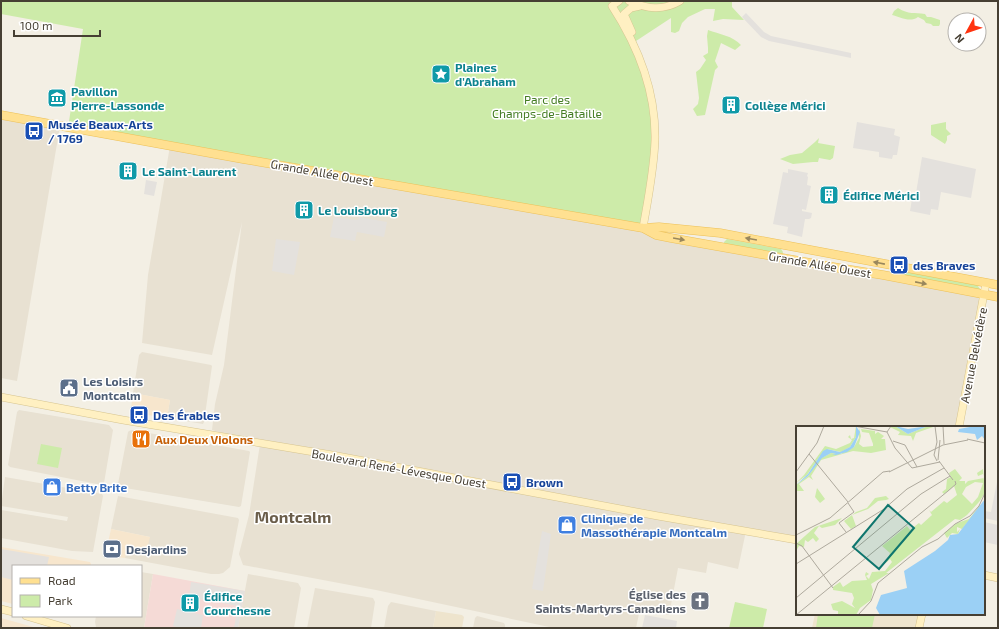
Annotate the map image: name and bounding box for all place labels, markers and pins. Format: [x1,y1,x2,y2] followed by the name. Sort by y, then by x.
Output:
[455,60,516,88] place label: Plaines d'Abraham
[430,63,452,85] place icon: Plaines d'Abraham
[71,84,165,112] place label: Pavillon Pierre-Lassonde
[46,87,68,109] museum icon: Pavillon Pierre-Lassonde
[720,94,742,116] building icon: Collège Mérici
[745,98,826,112] place label: Collège Mérici
[48,117,153,145] place label: Musée Beaux-Arts / 1769
[23,120,45,142] bus stop icon: Musée Beaux-Arts / 1769
[117,160,139,182] building icon: Le Saint-Laurent
[142,164,236,178] place label: Le Saint-Laurent
[818,184,840,206] building icon: Édifice Mérici
[843,188,919,202] place label: Édifice Mérici
[293,199,315,221] building icon: Le Louisbourg
[318,203,398,217] place label: Le Louisbourg
[888,254,910,276] bus stop icon: des Braves
[913,258,975,272] place label: des Braves
[83,374,143,402] place label: Les Loisirs Montcalm
[58,377,80,399] public building icon: Les Loisirs Montcalm
[128,404,150,426] bus stop icon: Des Érables
[153,408,220,422] place label: Des Érables
[130,428,152,450] restaurant icon: Aux Deux Violons
[155,432,253,446] place label: Aux Deux Violons
[501,471,523,493] bus stop icon: Brown
[526,475,563,489] place label: Brown
[41,476,63,498] shop icon: Betty Brite
[66,480,127,495] place label: Betty Brite
[581,511,727,539] place label: Clinique de Massothérapie Montcalm
[556,514,578,536] shop icon: Clinique de Massothérapie Montcalm
[101,538,123,560] bank icon: Desjardins
[126,542,187,557] place label: Desjardins
[535,587,686,616] place label: Église des Saints-Martyrs-Canadiens
[204,589,271,617] place label: Édifice Courchesne
[689,590,711,612] church icon: Église des Saints-Martyrs-Canadiens
[179,592,201,614] building icon: Édifice Courchesne

